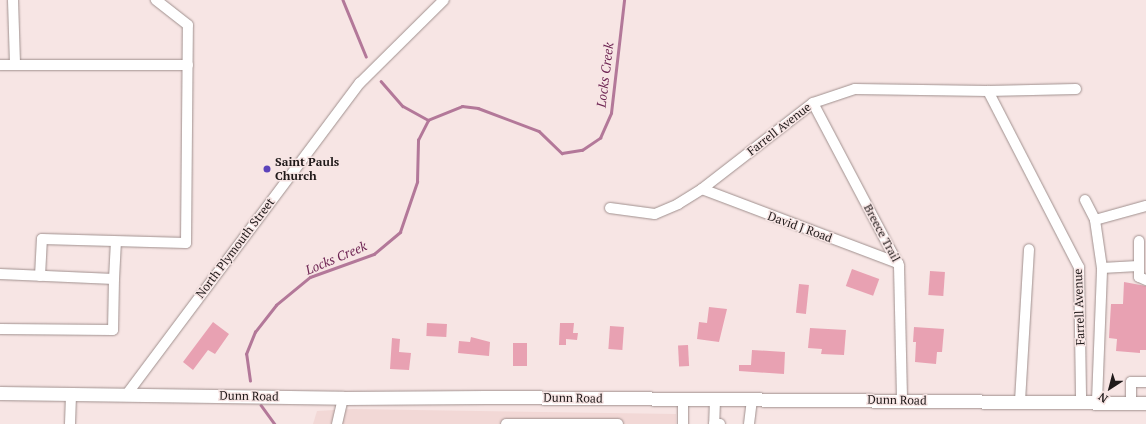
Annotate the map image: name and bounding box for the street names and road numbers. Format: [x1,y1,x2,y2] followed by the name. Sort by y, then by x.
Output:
[744,100,814,158] street label: Farrell Avenue
[193,195,277,301] street label: North Plymouth Street
[861,202,903,264] street label: Breece Trail
[766,209,834,245] street label: David J Road
[1070,268,1088,346] street label: Farrell Avenue
[219,388,279,404] street label: Dunn Road
[543,390,603,406] street label: Dunn Road
[867,392,927,408] street label: Dunn Road

